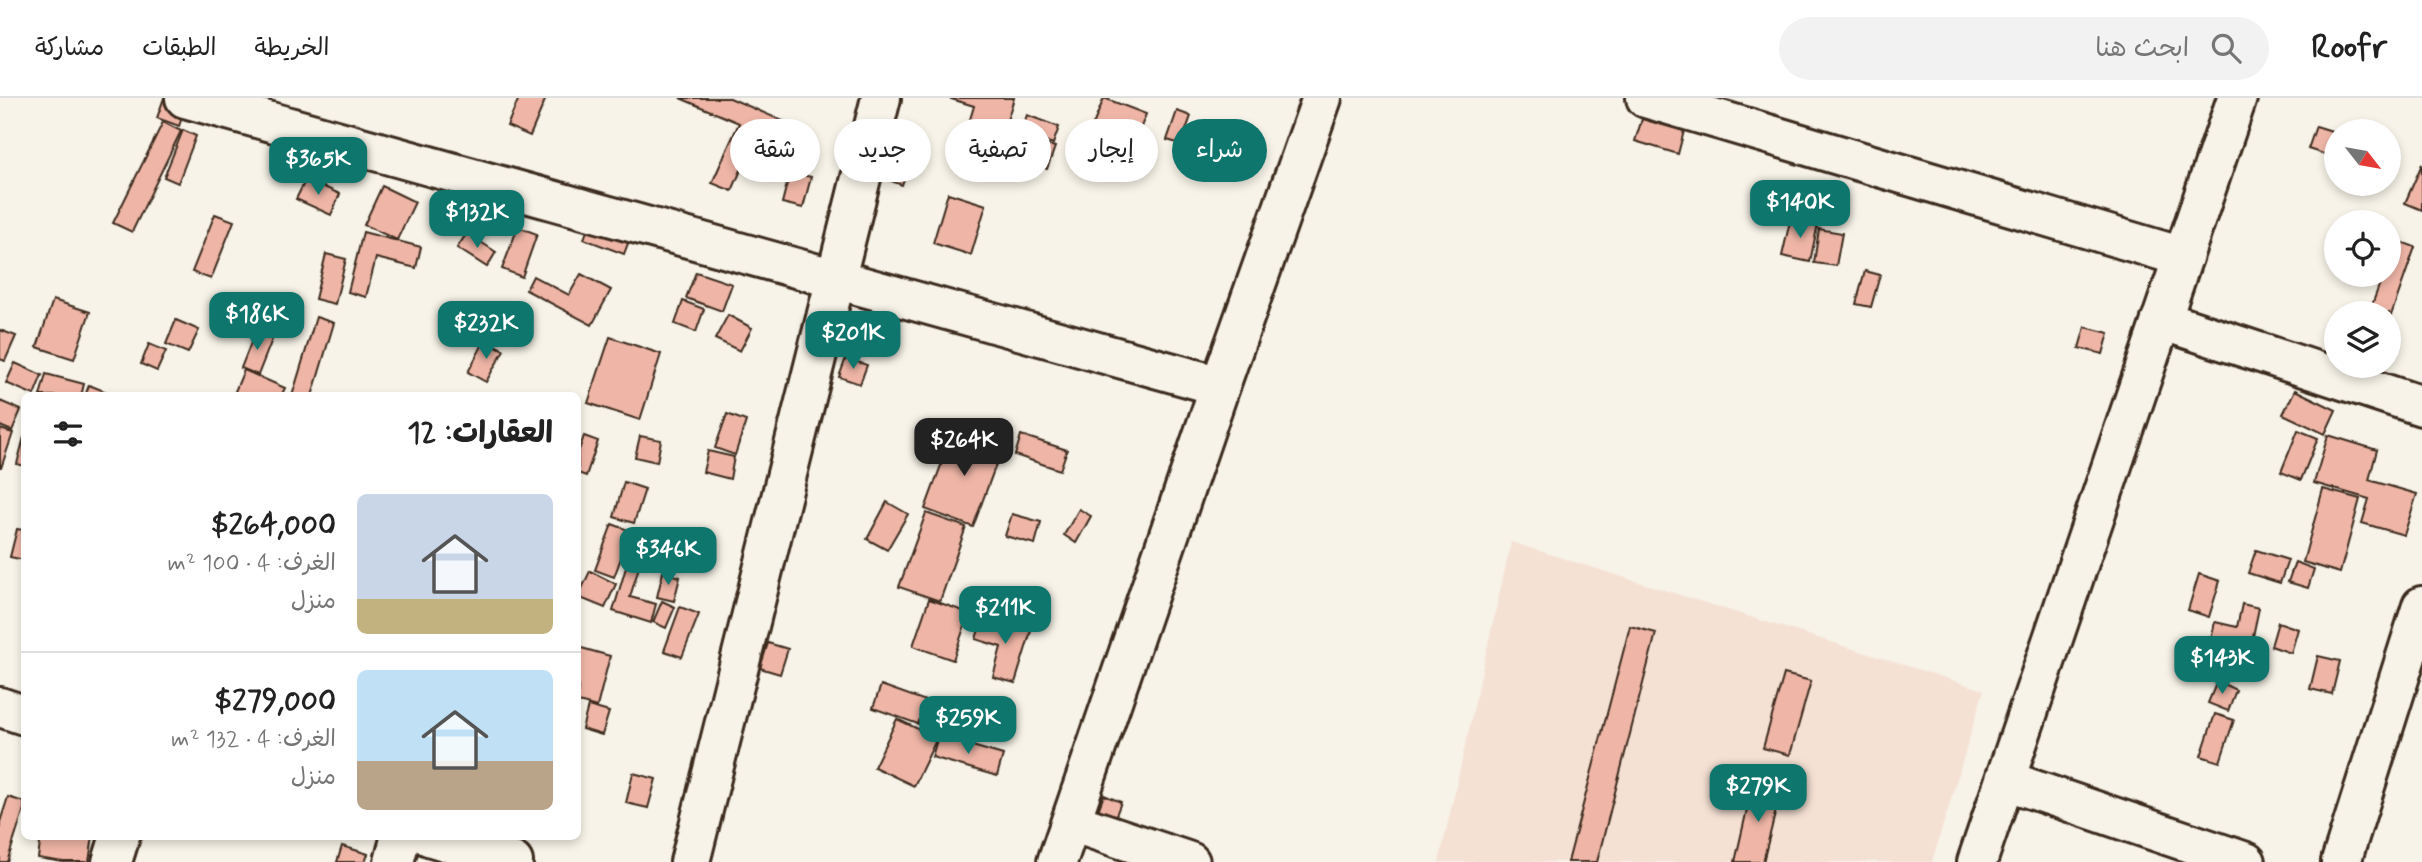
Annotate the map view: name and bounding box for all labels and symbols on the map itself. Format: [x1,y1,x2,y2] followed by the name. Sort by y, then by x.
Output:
[2324,119,2401,196] north arrow
[269,138,367,197] pin: $365K
[1751,180,1849,240] pin: $140K
[428,190,526,250] pin: $132K
[208,292,306,352] pin: $186K
[437,302,535,361] pin: $232K
[804,312,902,371] pin: $201K
[915,418,1013,478] pin: $264K
[619,528,717,587] pin: $346K
[956,587,1054,646] pin: $211K
[2173,636,2271,696] pin: $143K
[919,696,1017,756] pin: $259K
[1709,764,1807,824] pin: $279K

